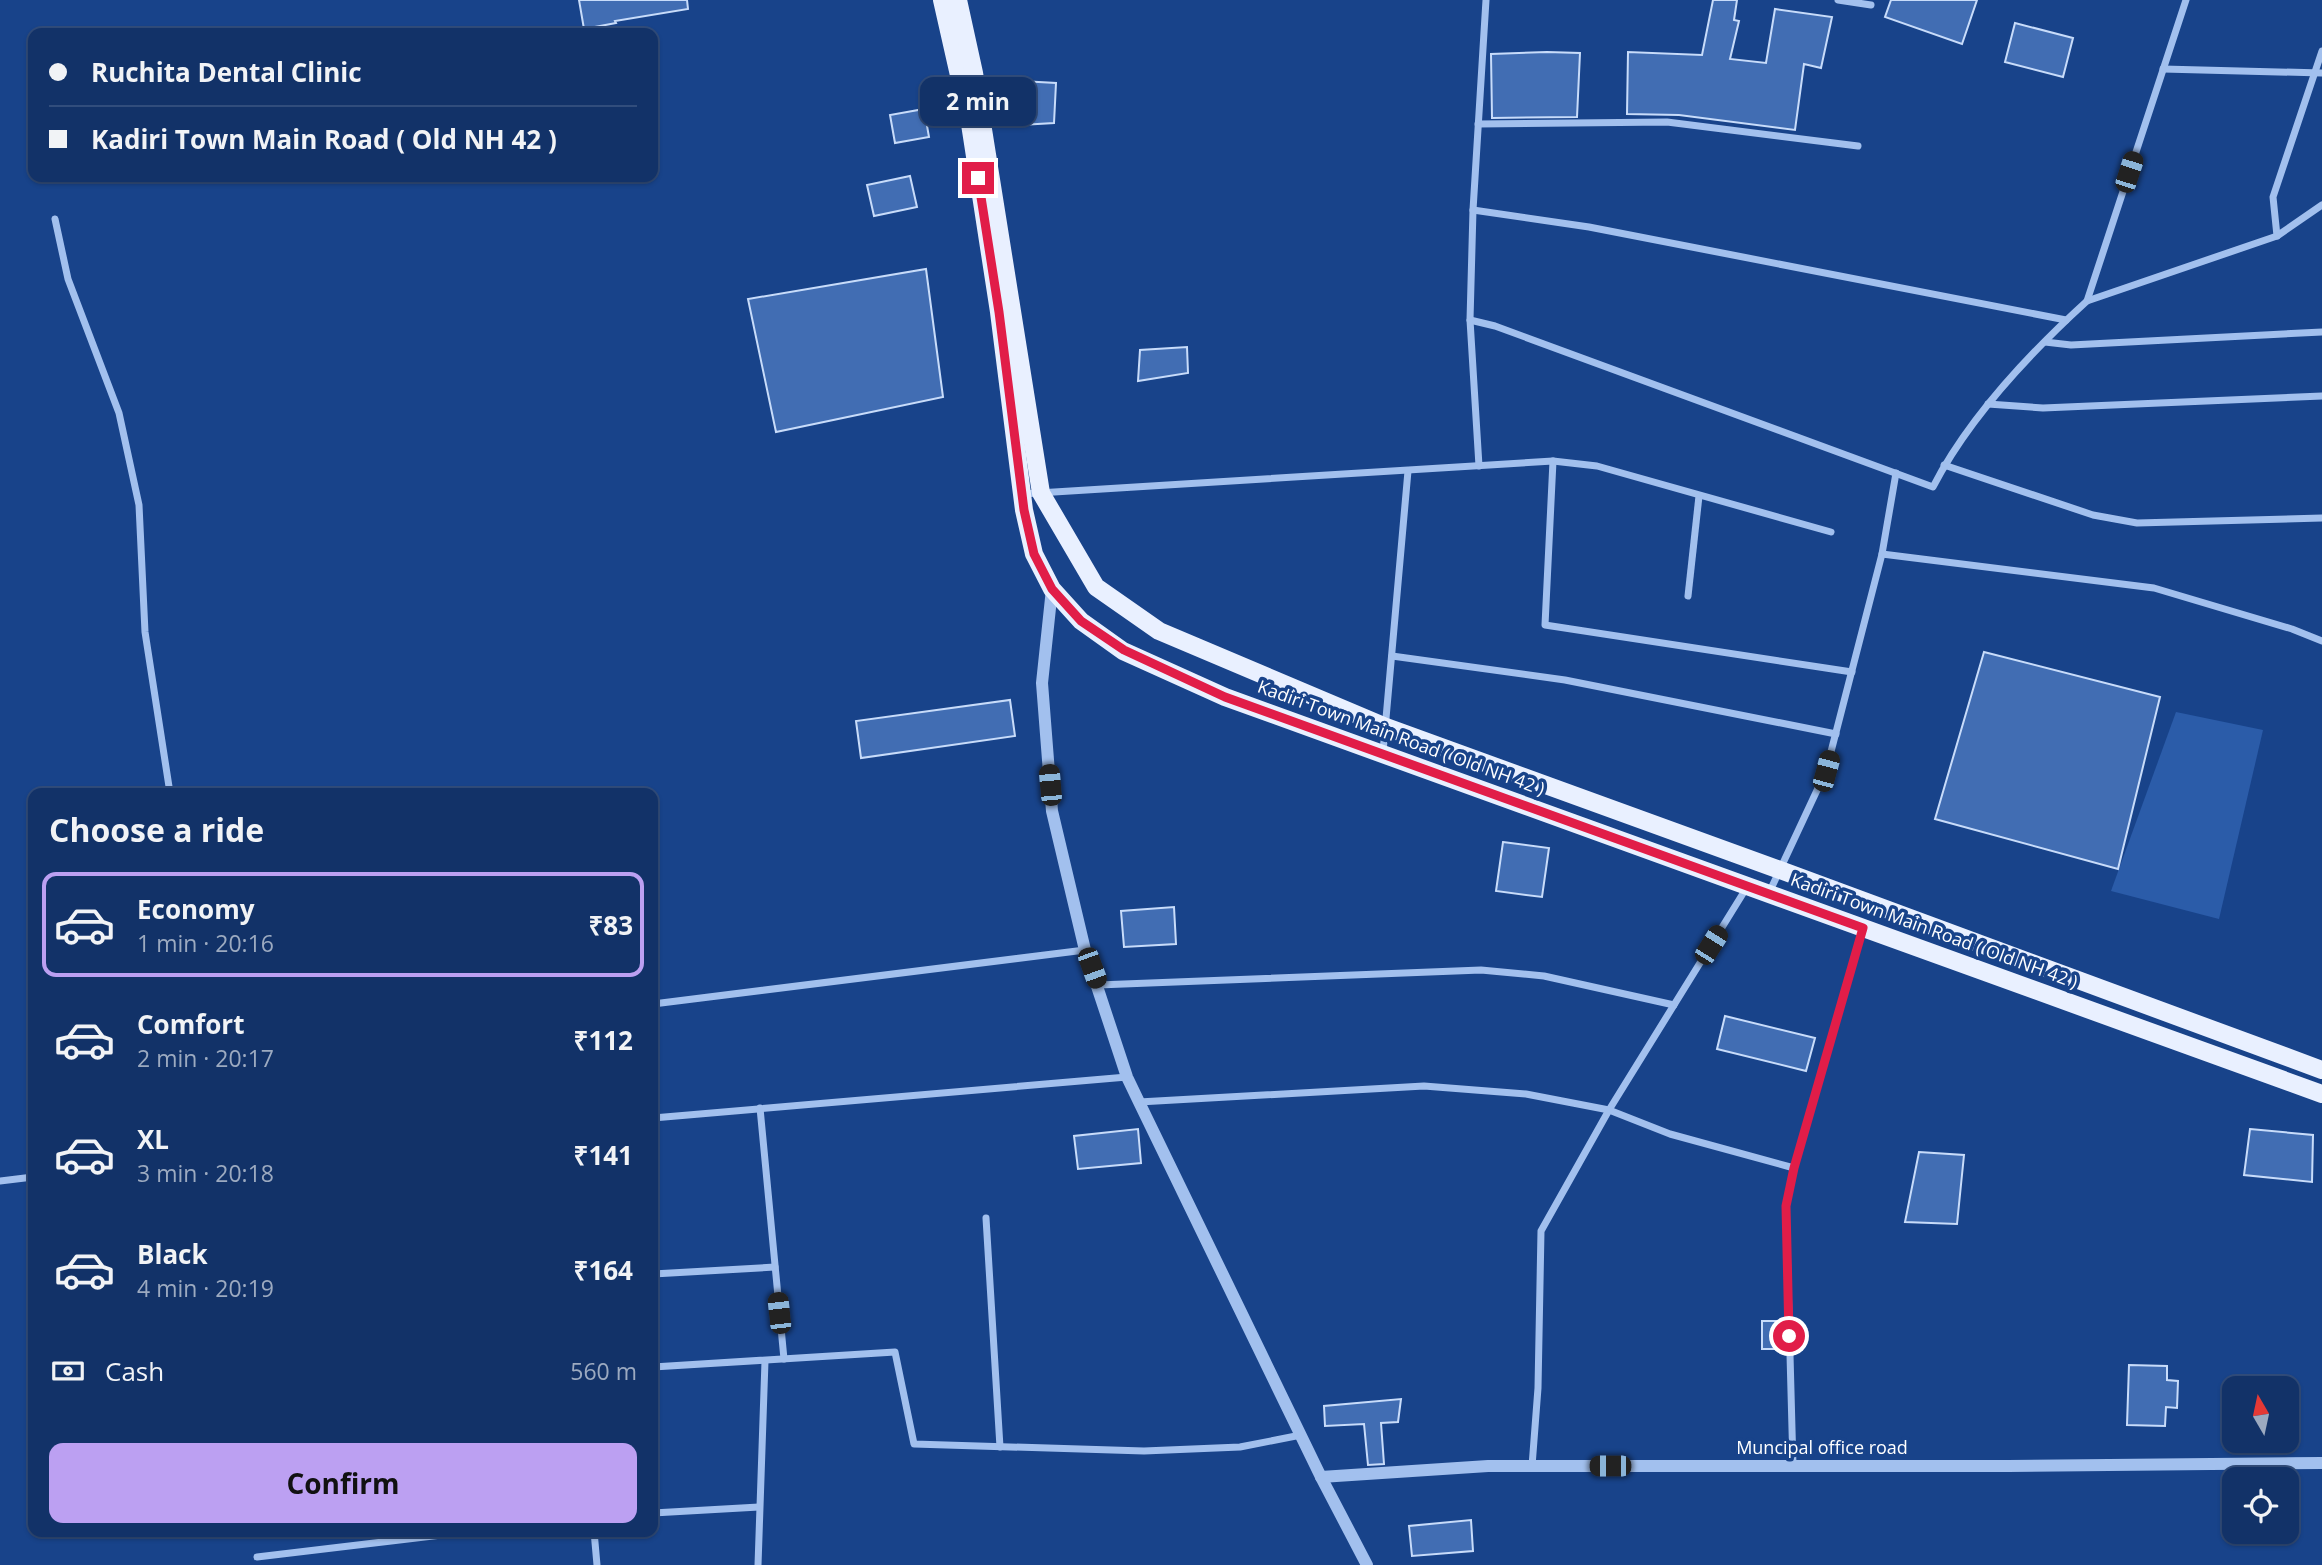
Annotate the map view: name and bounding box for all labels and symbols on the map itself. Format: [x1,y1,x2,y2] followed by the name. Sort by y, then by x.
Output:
[920,76,1036,125] callout: 2 min
[2113,149,2146,195] car
[962,162,994,194] route end
[1254,674,1548,800] street label: Kadiri Town Main Road ( Old NH 42 )
[1811,748,1842,794] car
[1038,763,1063,807] car
[1787,867,2081,993] street label: Kadiri Town Main Road ( Old NH 42 )
[1691,922,1732,968] car
[1075,945,1110,991] car
[767,1291,792,1335] car
[1773,1320,1805,1352] route start
[2222,1376,2300,1452] north arrow
[1736,1435,1908,1459] street label: Muncipal office road
[1590,1456,1632,1477] car

